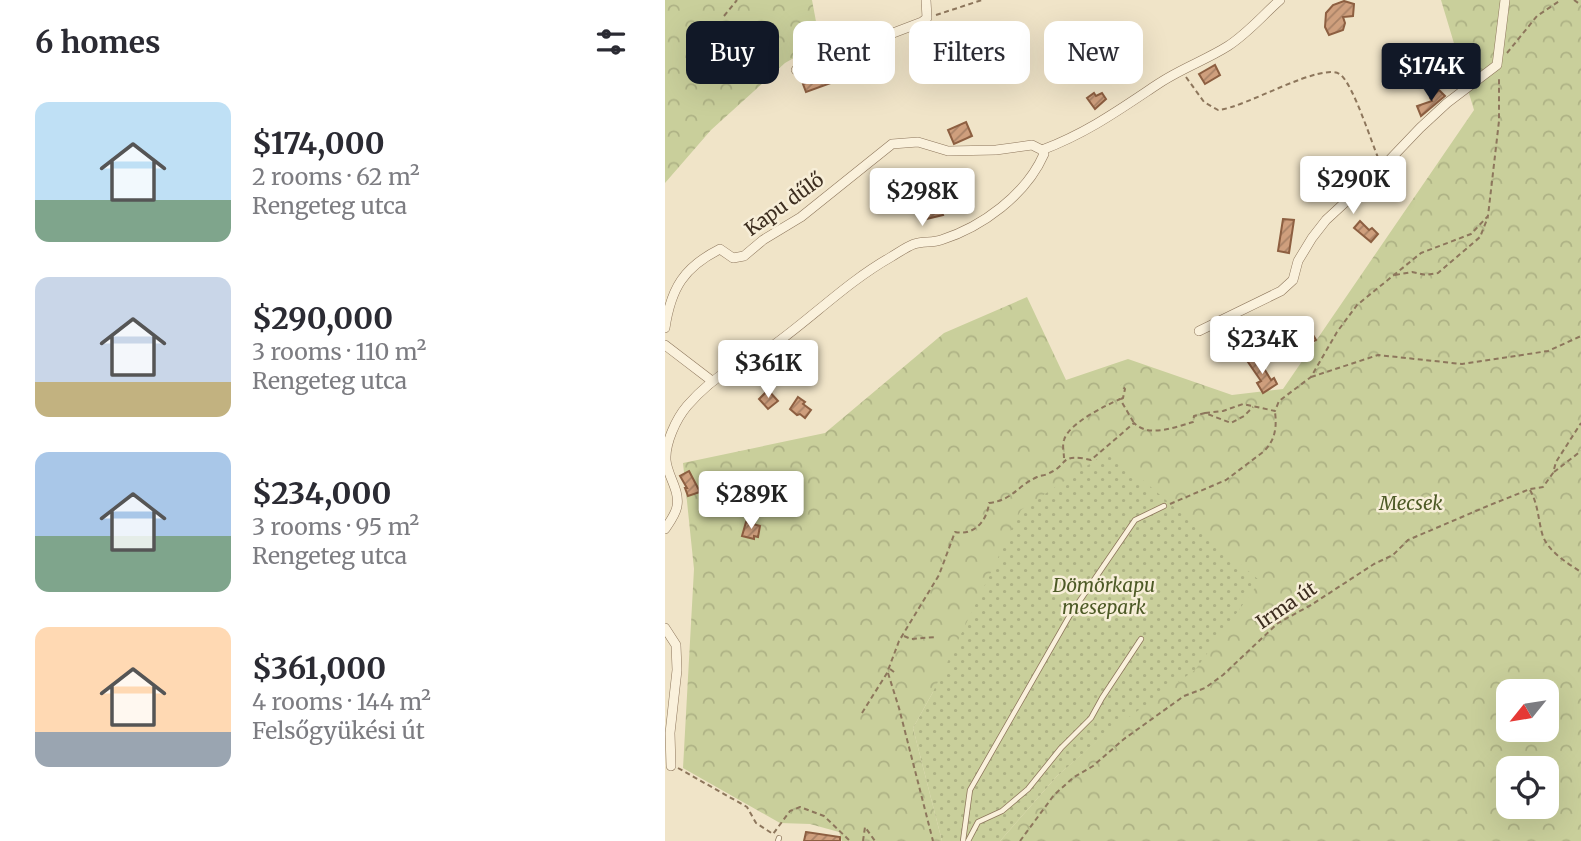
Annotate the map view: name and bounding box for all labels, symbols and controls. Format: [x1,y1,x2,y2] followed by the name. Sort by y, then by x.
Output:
[686,21,779,84] chip: Buy
[793,21,895,84] chip: Rent
[909,21,1030,84] chip: Filters
[1044,21,1143,84] chip: New
[35,23,160,61] text: 6 homes
[592,23,630,61] icon: filters
[1382,43,1480,103] pin: $174K
[1398,51,1464,80] text: $174K
[252,124,385,162] text: $174,000
[91,130,175,214] icon: home
[1304,156,1402,216] pin: $290K
[252,162,420,191] text: 2 rooms · 62 m²
[1316,164,1390,193] text: $290K
[740,167,828,241] street label: Kapu dűlő
[873,168,971,228] pin: $298K
[886,176,958,205] text: $298K
[252,191,407,220] text: Rengeteg utca
[252,299,393,337] text: $290,000
[91,305,175,389] icon: home
[1213,316,1311,376] pin: $234K
[1226,324,1298,353] text: $234K
[252,337,426,366] text: 3 rooms · 110 m²
[719,340,817,400] pin: $361K
[734,348,802,377] text: $361K
[252,366,407,395] text: Rengeteg utca
[702,472,800,531] pin: $289K
[252,474,391,512] text: $234,000
[715,479,787,508] text: $289K
[91,480,175,564] icon: home
[1378,491,1443,515] park label: Mecsek
[252,512,419,541] text: 3 rooms · 95 m²
[252,541,407,570] text: Rengeteg utca
[1052,573,1155,619] park label: Dömörkapu mesepark
[1251,576,1321,634] street label: Irma út
[252,649,386,687] text: $361,000
[91,655,175,739] icon: home
[1496,679,1559,742] north arrow
[1496,679,1559,819] map controls
[252,687,431,716] text: 4 rooms · 144 m²
[252,716,425,745] text: Felsőgyükési út
[1496,756,1559,819] button: locate

